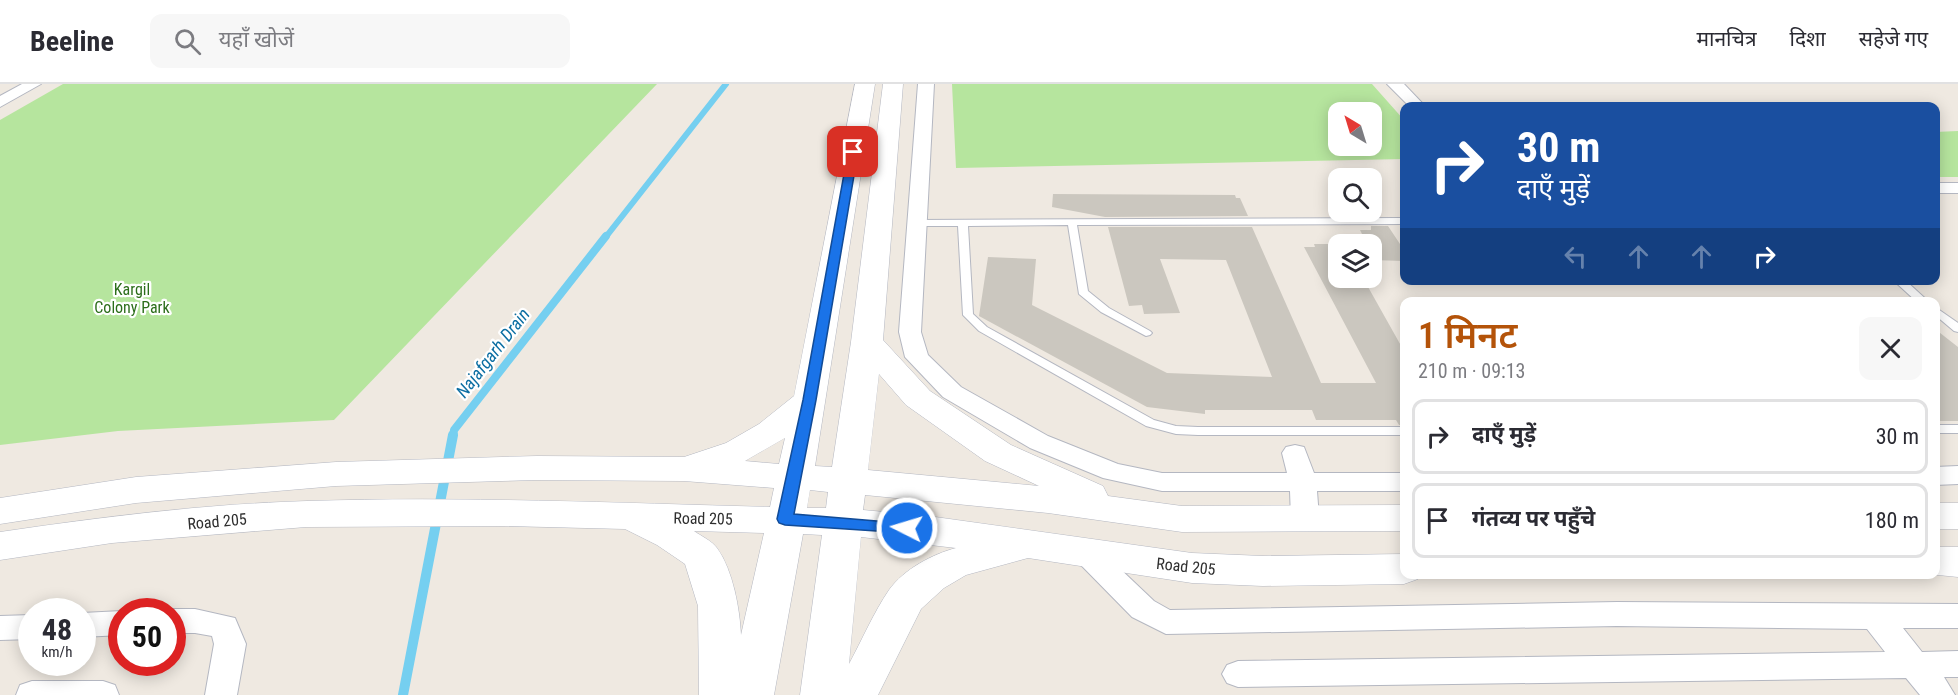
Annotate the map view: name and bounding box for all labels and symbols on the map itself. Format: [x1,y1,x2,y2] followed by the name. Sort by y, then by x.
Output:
[1328,102,1382,156] north arrow
[827,126,878,177] pin
[94,280,171,317] park label: Kargil Colony Park
[451,304,534,401] water label: Najafgarh Drain
[875,496,939,560] position arrow
[673,508,733,529] street label: Road 205
[187,509,248,534] street label: Road 205
[1155,554,1217,579] street label: Road 205
[108,598,186,676] speed limit sign: 50

